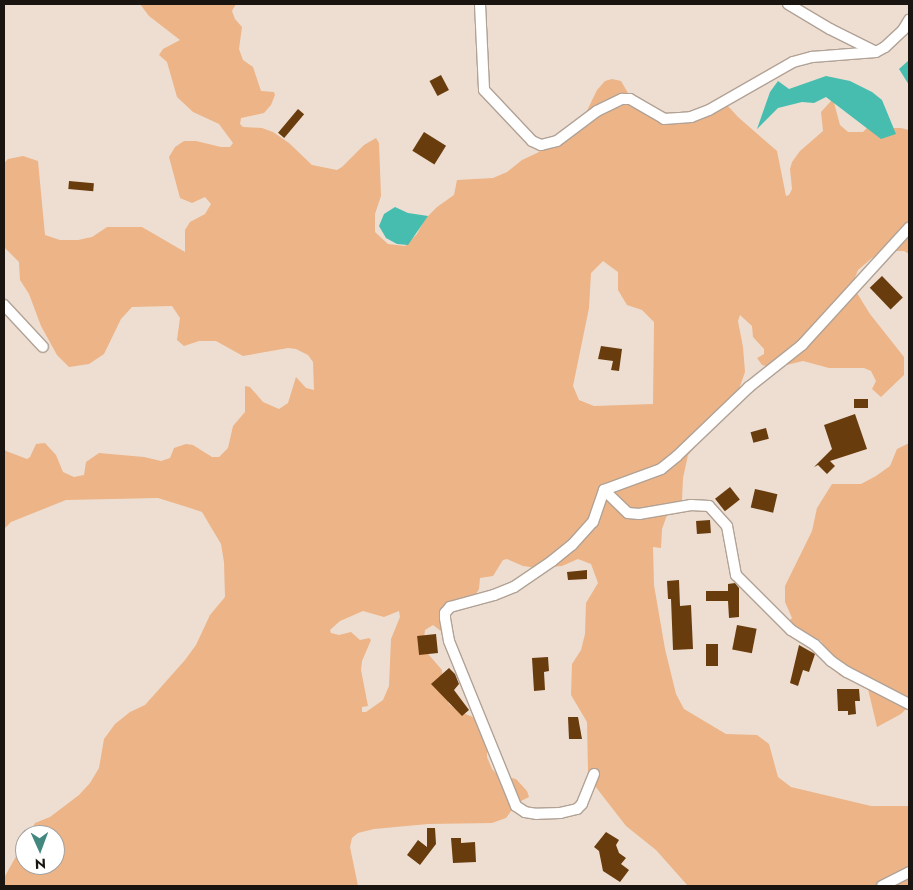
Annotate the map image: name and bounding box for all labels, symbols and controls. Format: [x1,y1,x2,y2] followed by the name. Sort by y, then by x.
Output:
[15,825,65,875] north arrow
[35,854,46,874] text: N

